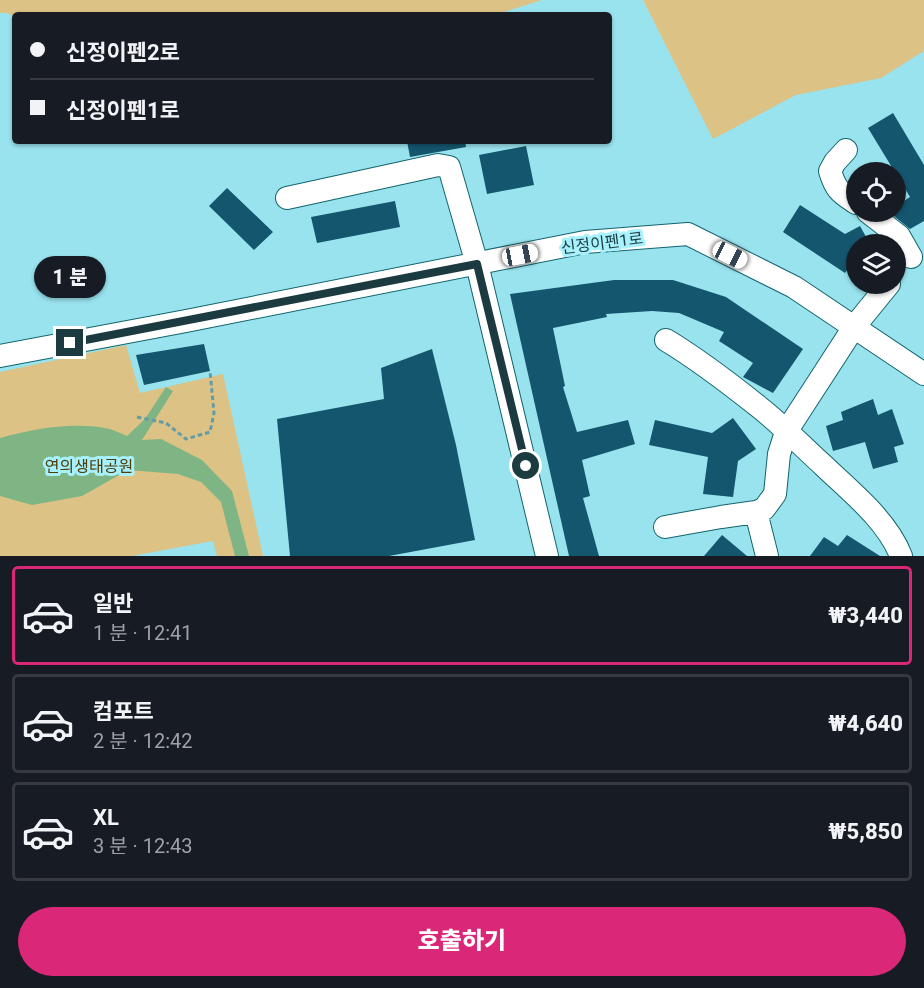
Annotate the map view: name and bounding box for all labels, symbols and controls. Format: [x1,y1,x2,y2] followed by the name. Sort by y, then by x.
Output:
[66,40,180,65] text: 신정이펜2로
[66,98,180,123] text: 신정이펜1로
[846,162,906,294] map controls
[846,162,906,222] button: locate
[560,229,644,257] street label: 신정이펜1로
[846,234,906,294] button: layers
[710,239,750,271] car
[501,243,539,267] car
[34,256,106,298] callout: 1 분
[53,265,87,289] text: 1 분
[56,329,83,356] route end
[512,452,539,479] route start
[45,457,133,476] park label: 연의생태공원
[21,589,75,643] icon: car
[93,591,133,616] text: 일반
[828,603,903,628] text: ₩3,440
[93,621,193,645] text: 1 분 · 12:41
[21,697,75,751] icon: car
[93,699,154,724] text: 컴포트
[828,711,903,736] text: ₩4,640
[93,729,193,753] text: 2 분 · 12:42
[21,805,75,859] icon: car
[93,805,119,830] text: XL
[828,819,903,844] text: ₩5,850
[93,834,193,858] text: 3 분 · 12:43
[18,907,906,976] button: 호출하기

